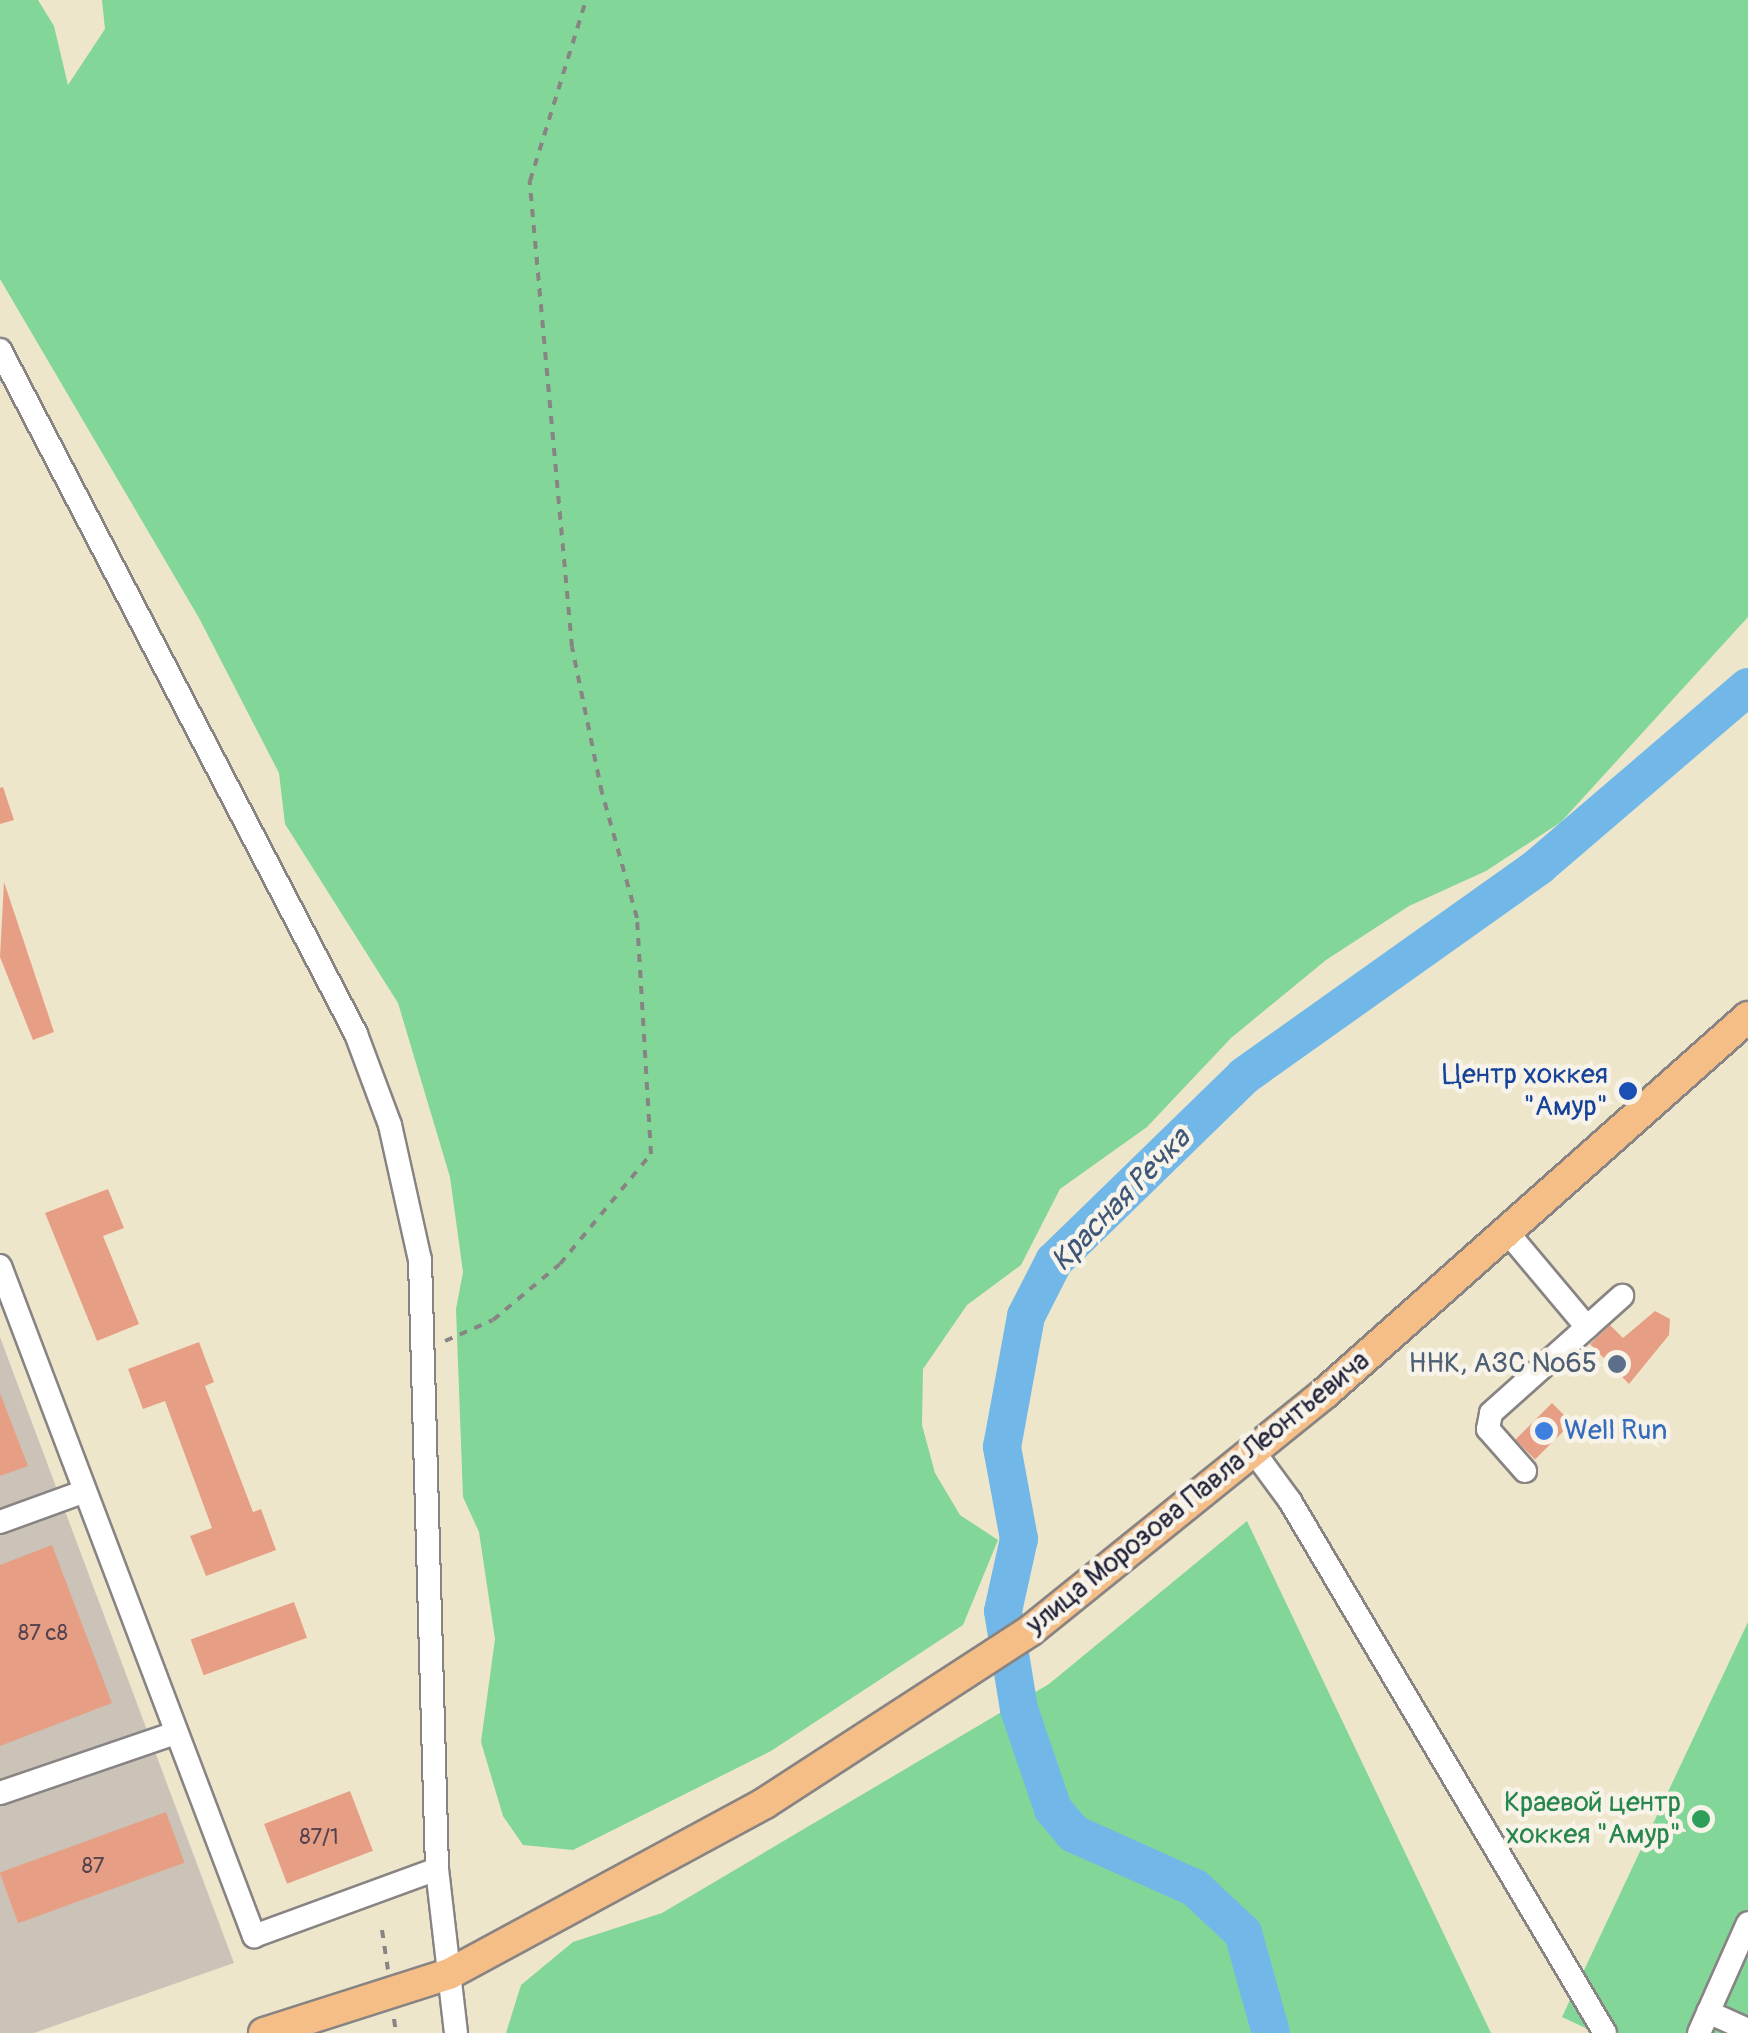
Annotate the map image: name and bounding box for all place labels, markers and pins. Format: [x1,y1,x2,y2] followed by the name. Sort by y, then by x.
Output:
[1442,1058,1608,1124] place label: Центр хоккея "Амур"
[1617,1080,1639,1102] marker: Центр хоккея "Амур"
[1409,1347,1597,1381] place label: ННК, АЗС №65
[1606,1353,1628,1375] marker: ННК, АЗС №65
[1564,1414,1667,1448] place label: Well Run
[1533,1420,1555,1442] marker: Well Run
[1504,1786,1681,1852] place label: Краевой центр хоккея "Амур"
[1690,1808,1712,1830] marker: Краевой центр хоккея "Амур"

